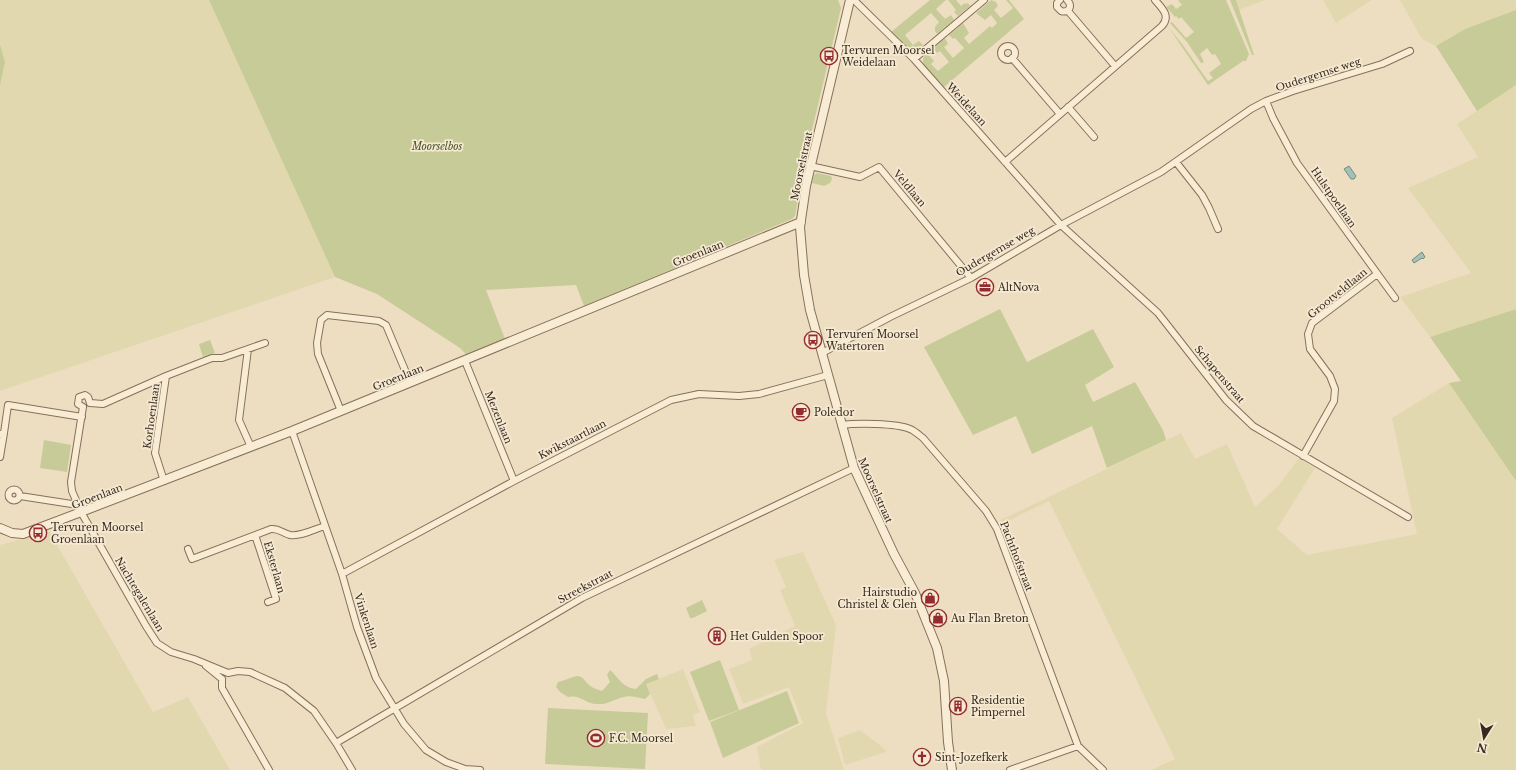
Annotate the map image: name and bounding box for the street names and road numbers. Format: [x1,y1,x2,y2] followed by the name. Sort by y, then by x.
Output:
[1274,54,1363,94] street label: Oudergemse weg
[943,79,990,129] street label: Weidelaan
[788,130,815,202] street label: Moorselstraat
[1308,165,1359,230] street label: Hulstpoellaan
[890,167,929,209] street label: Veldlaan
[954,223,1038,279] street label: Oudergemse weg
[671,237,726,270] street label: Groenlaan
[1305,265,1370,321] street label: Grootveldlaan
[1192,343,1248,406] street label: Schapenstraat
[371,361,426,394] street label: Groenlaan
[140,382,163,450] street label: Korhoenlaan
[482,389,515,446] street label: Mezenlaan
[536,417,608,462] street label: Kwikstaartlaan
[855,456,896,525] street label: Moorselstraat
[70,481,125,512] street label: Groenlaan
[997,519,1036,593] street label: Pachthofstraat
[261,540,288,595] street label: Eksterlaan
[112,555,167,634] street label: Nachtegalenlaan
[556,566,615,606] street label: Streekstraat
[351,591,382,651] street label: Vinkenlaan

